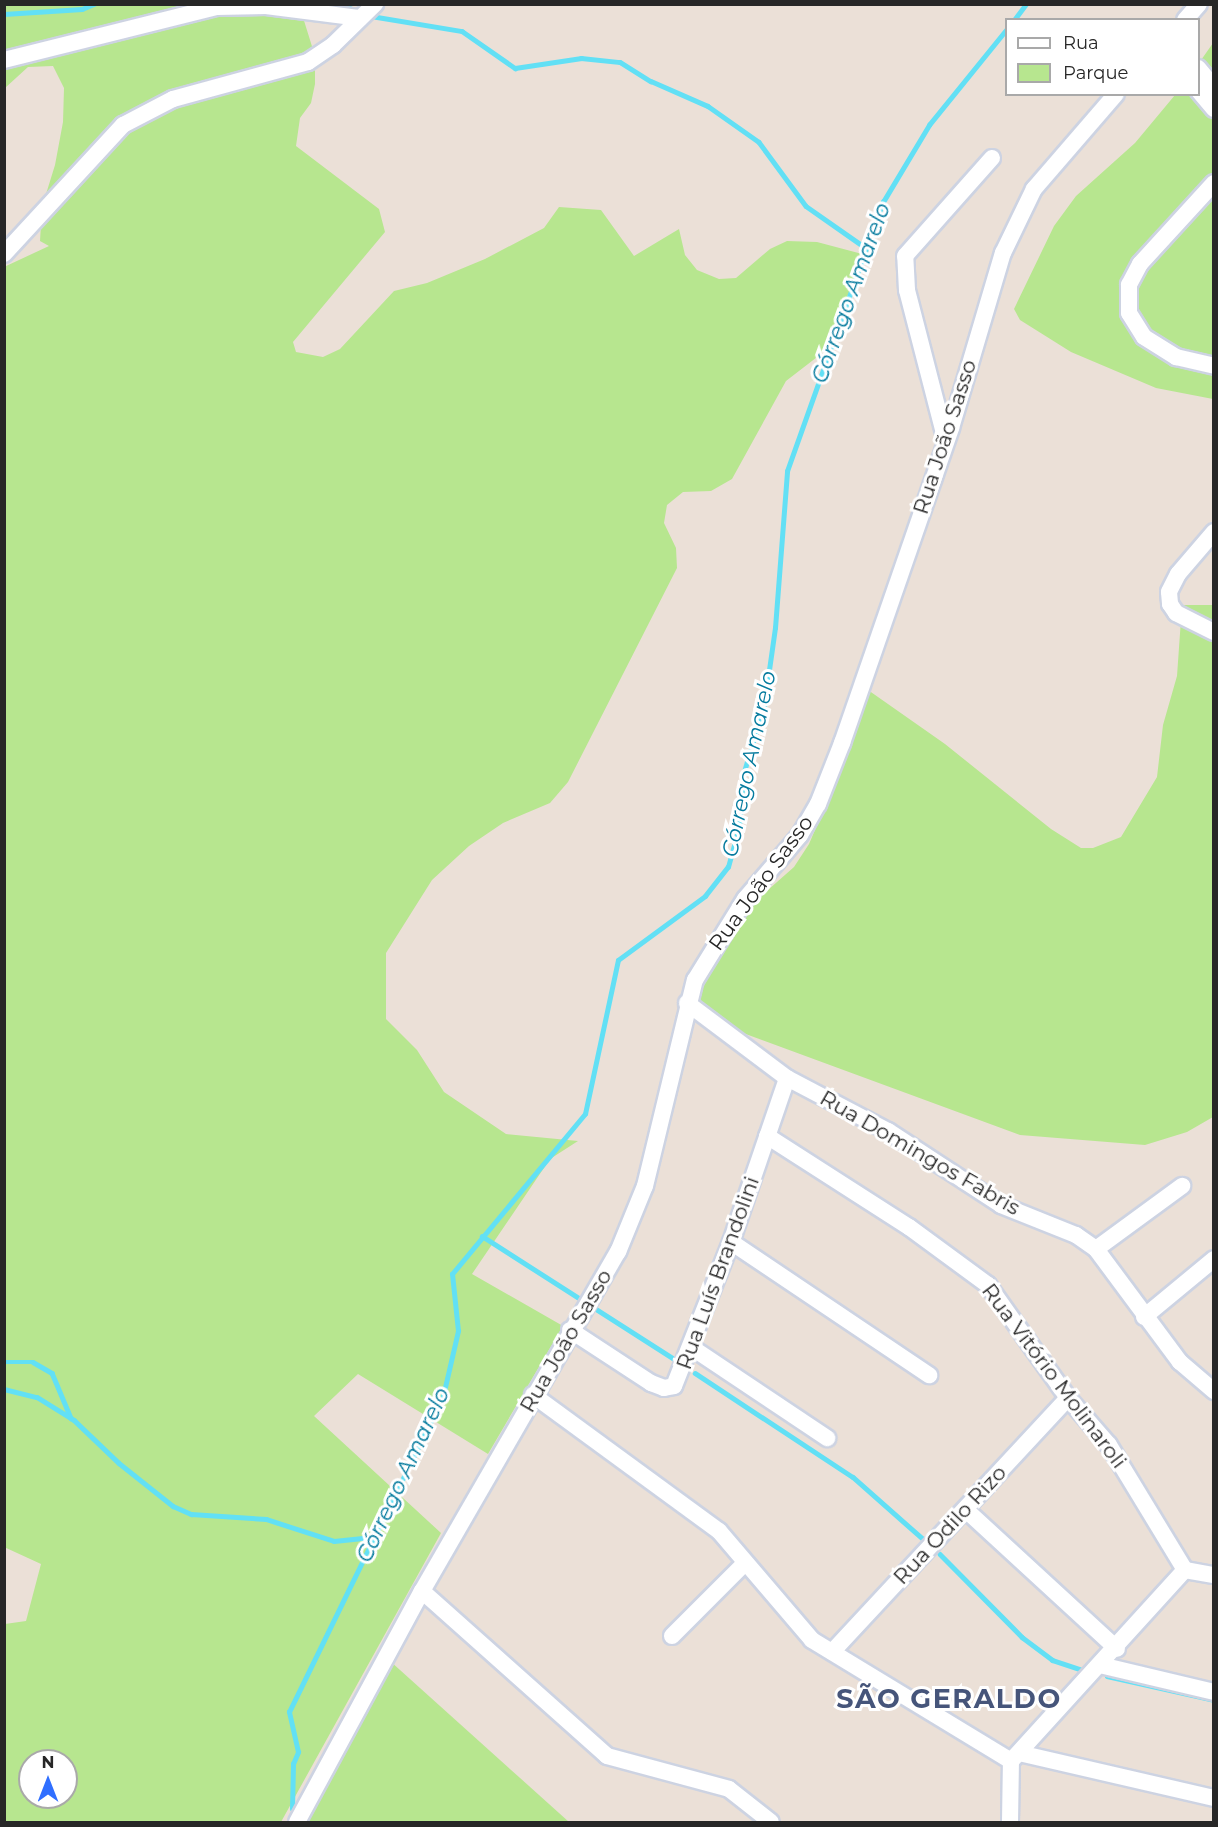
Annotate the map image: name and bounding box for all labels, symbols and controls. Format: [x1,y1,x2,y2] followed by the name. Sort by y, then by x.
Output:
[1005,18,1200,96] legend
[1063,32,1099,54] text: Rua
[1063,62,1128,84] text: Parque
[806,199,896,387] water label: Córrego Amarelo
[908,357,982,517] street label: Rua João Sasso
[716,668,782,860] water label: Córrego Amarelo
[704,811,818,955] street label: Rua João Sasso
[816,1085,1024,1221] street label: Rua Domingos Fabris
[671,1173,765,1373] street label: Rua Luís Brandolini
[515,1265,617,1417] street label: Rua João Sasso
[976,1279,1132,1473] street label: Rua Vitório Molinaroli
[351,1383,455,1567] water label: Córrego Amarelo
[888,1460,1012,1590] street label: Rua Odilo Rizo
[836,1683,1062,1715] district label: SÃO GERALDO
[18,1749,78,1809] north arrow
[42,1753,54,1772] text: N

